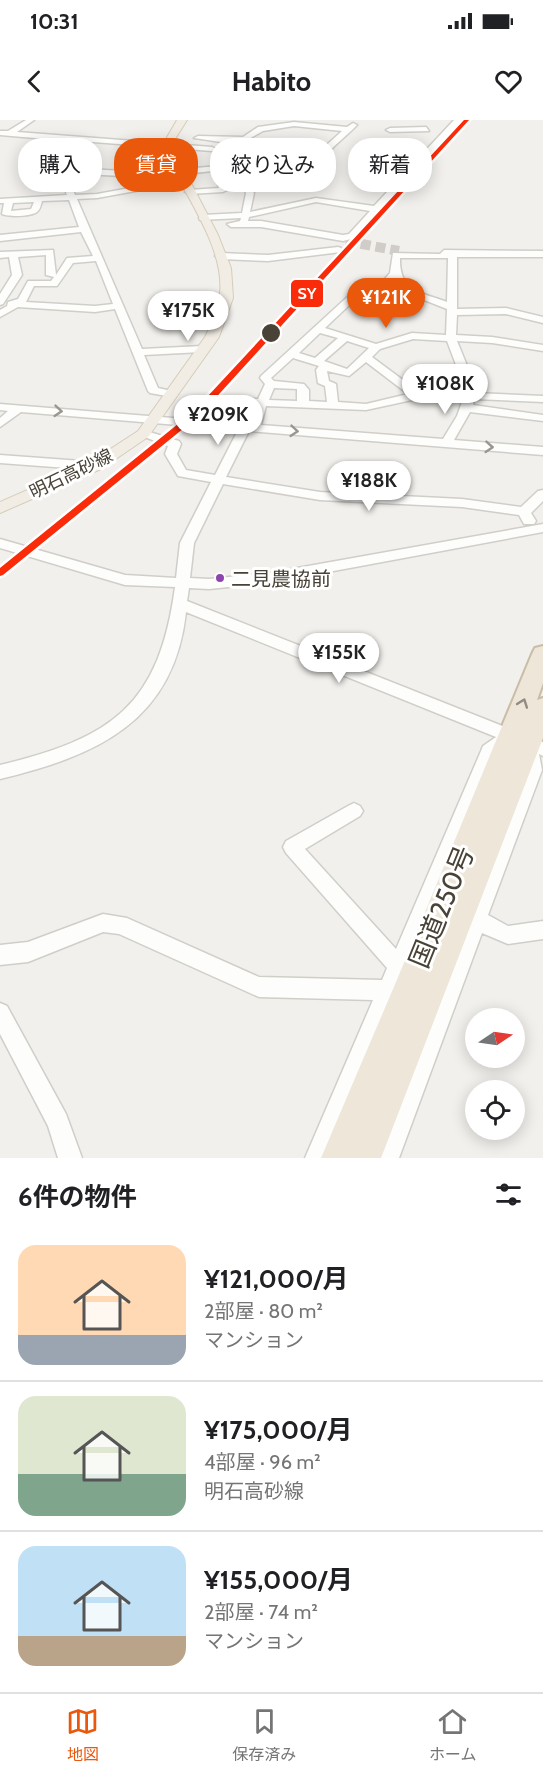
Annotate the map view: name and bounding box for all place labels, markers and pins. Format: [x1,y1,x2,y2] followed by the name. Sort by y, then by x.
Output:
[344,278,428,329] pin: ¥121K
[146,291,230,342] pin: ¥175K
[260,322,282,344] unlabelled marker
[403,364,487,415] pin: ¥108K
[176,395,260,446] pin: ¥209K
[327,461,411,512] pin: ¥188K
[231,567,331,591] place label: 二見農協前
[214,572,226,584] marker: 二見農協前
[297,633,381,684] pin: ¥155K

